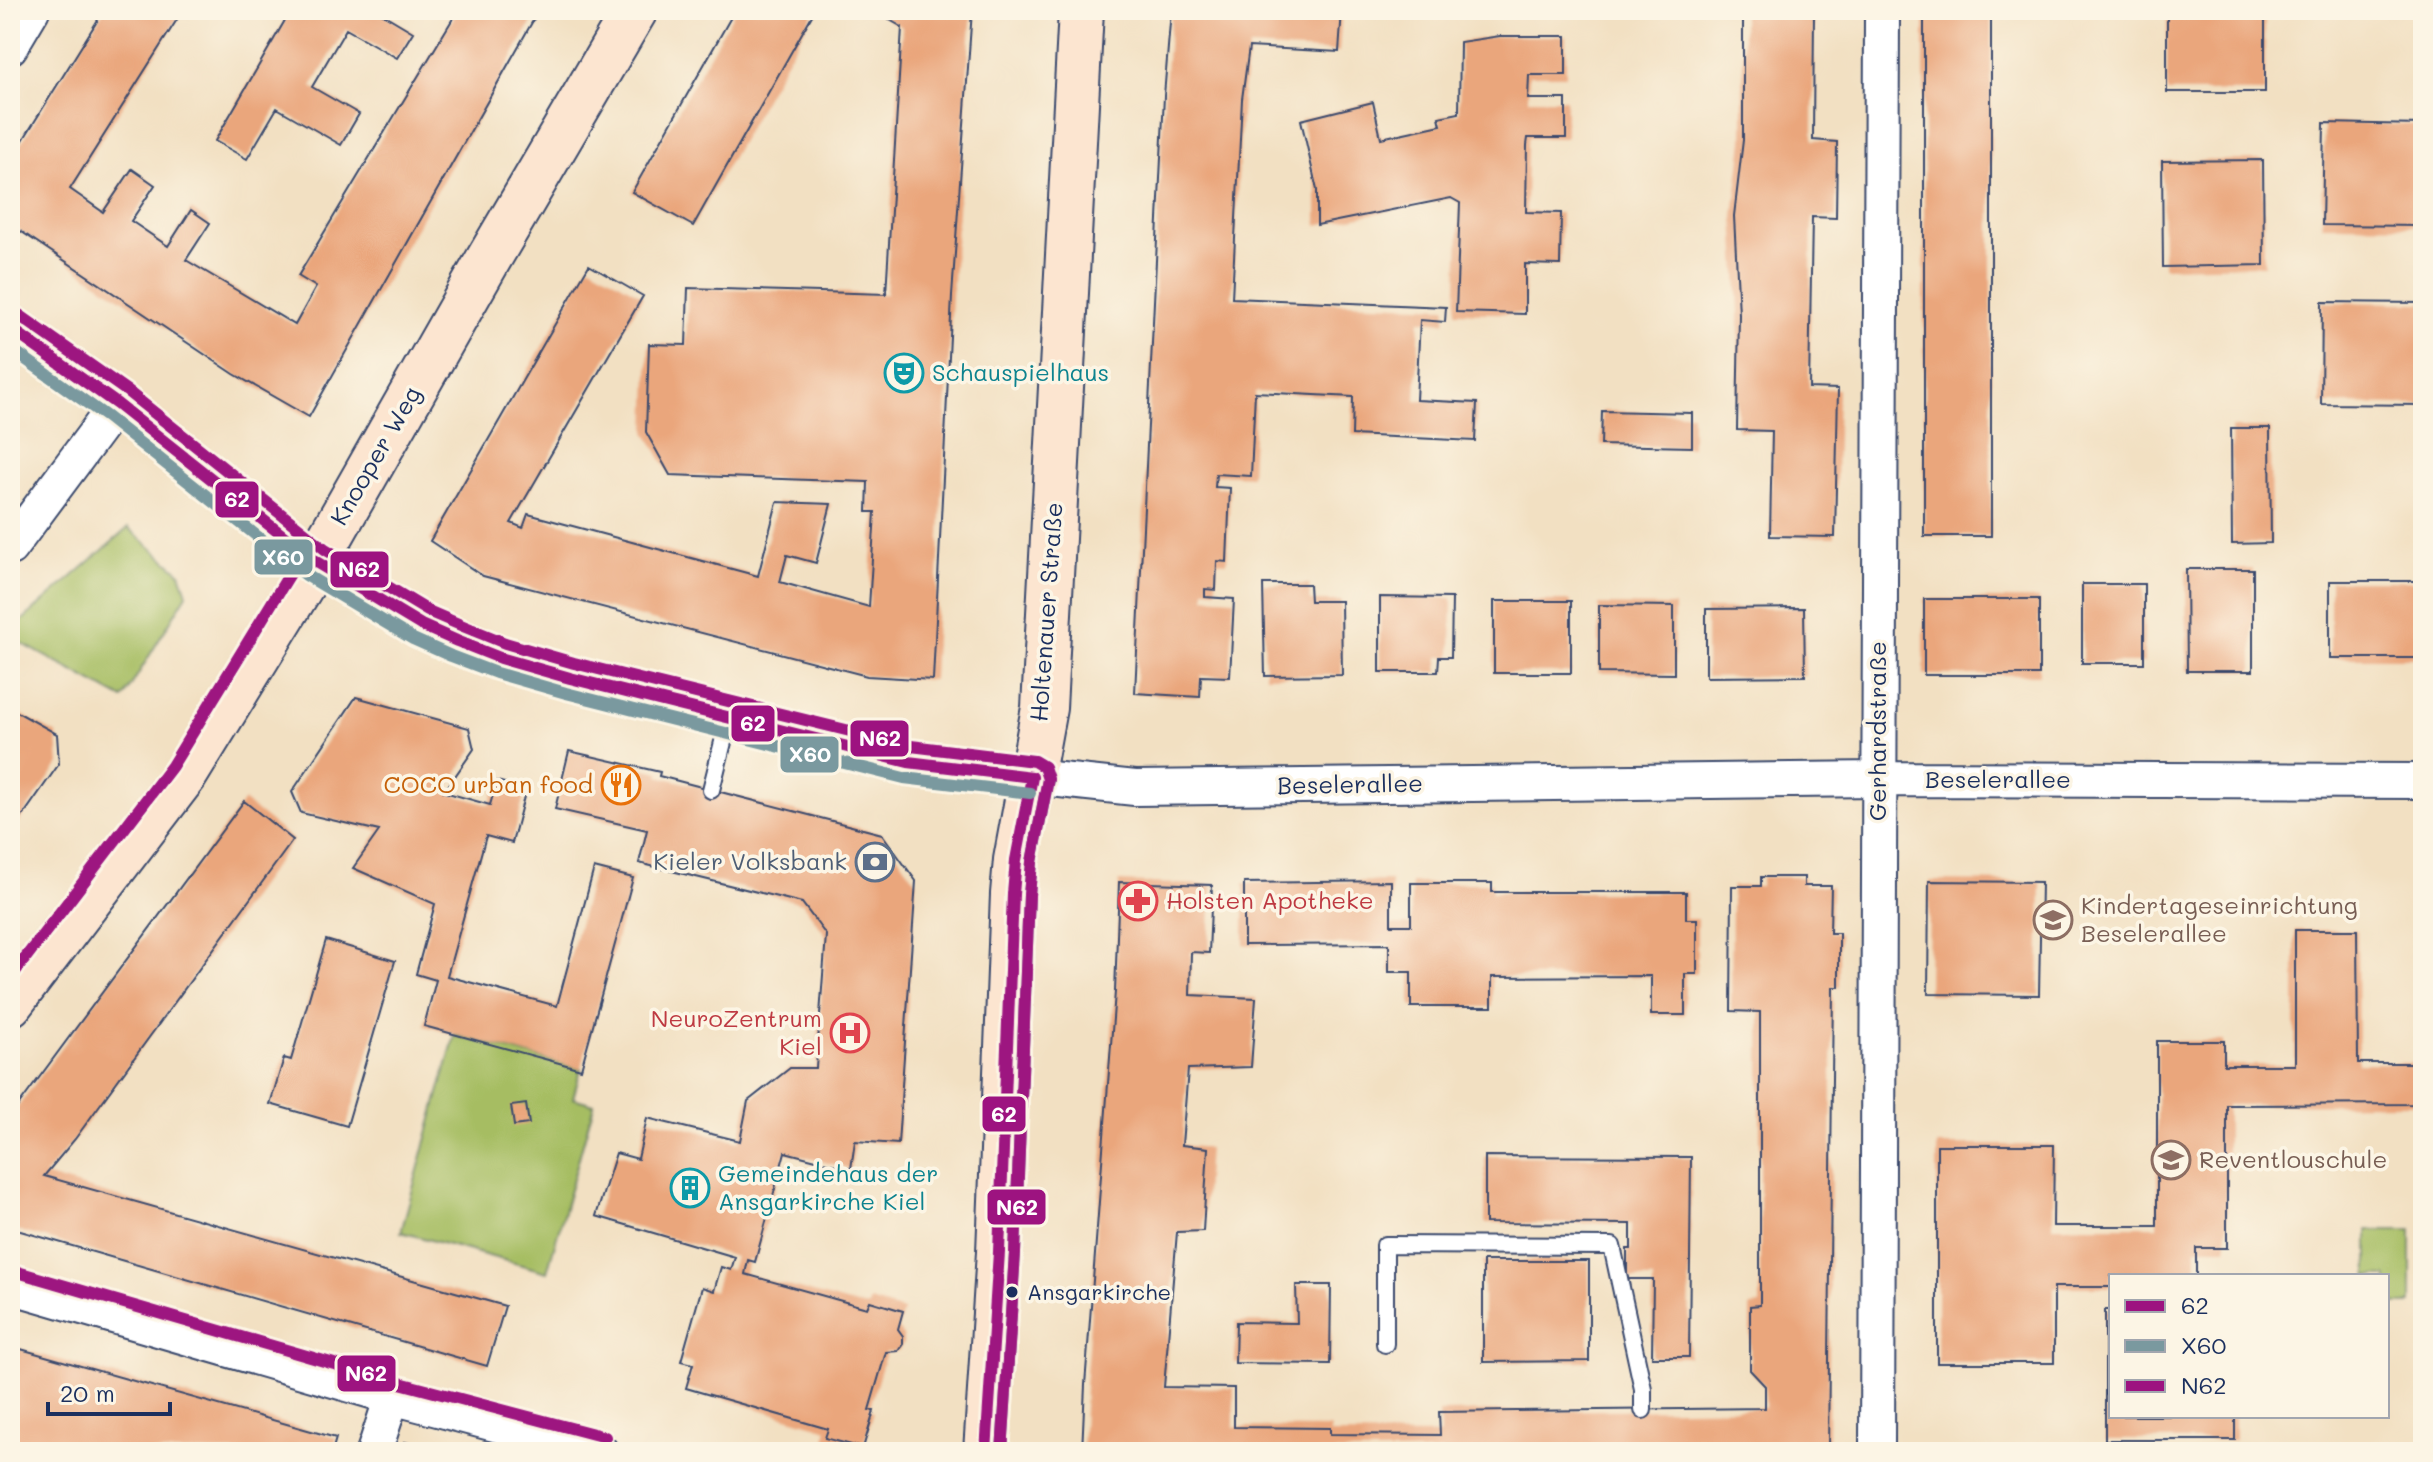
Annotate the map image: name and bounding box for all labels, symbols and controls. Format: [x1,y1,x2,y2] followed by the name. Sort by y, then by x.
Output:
[883,352,925,394] theatre icon: Schauspielhaus
[932,356,1109,387] place label: Schauspielhaus
[322,380,427,530] street label: Knooper Weg
[214,480,260,519] line badge: 62
[224,484,250,513] text: 62
[1022,501,1069,723] street label: Holtenauer Straße
[253,538,314,576] line badge: X60
[262,542,304,571] text: X60
[329,550,390,589] line badge: N62
[338,554,380,583] text: N62
[1861,641,1892,821] street label: Gerhardstraße
[730,704,776,743] line badge: 62
[740,708,766,737] text: 62
[849,719,910,758] line badge: N62
[859,723,901,752] text: N62
[779,735,840,774] line badge: X60
[789,739,831,768] text: X60
[1925,763,2071,794] street label: Beselerallee
[600,764,642,806] restaurant icon: COCO urban food
[1277,767,1423,800] street label: Beselerallee
[384,768,593,799] place label: COCO urban food
[854,841,896,883] bank icon: Kieler Volksbank
[653,845,847,876] place label: Kieler Volksbank
[1117,880,1159,922] pharmacy icon: Holsten Apotheke
[1166,884,1374,915] place label: Holsten Apotheke
[2081,889,2358,948] place label: Kindertageseinrichtung Beselerallee
[2032,899,2074,941] school or university icon: Kindertageseinrichtung Beselerallee
[651,1002,822,1061] place label: NeuroZentrum Kiel
[829,1012,871,1054] hospital icon: NeuroZentrum Kiel
[981,1095,1027,1133] line badge: 62
[991,1099,1017,1128] text: 62
[2150,1139,2192,1181] school or university icon: Reventlouschule
[2199,1143,2387,1174] place label: Reventlouschule
[718,1157,938,1216] place label: Gemeindehaus der Ansgarkirche Kiel
[669,1167,711,1209] building icon: Gemeindehaus der Ansgarkirche Kiel
[986,1188,1047,1226] line badge: N62
[996,1192,1038,1221] text: N62
[2109,1274,2389,1418] legend
[1027,1277,1171,1306] place label: Ansgarkirche
[1004,1284,1020,1300] marker: Ansgarkirche
[2181,1289,2209,1320] text: 62
[2181,1329,2226,1360] text: X60
[336,1354,397,1393] line badge: N62
[345,1358,387,1387] text: N62
[48,1366,170,1416] scale bar
[2181,1369,2227,1400] text: N62
[60,1377,115,1408] text: 20 m

